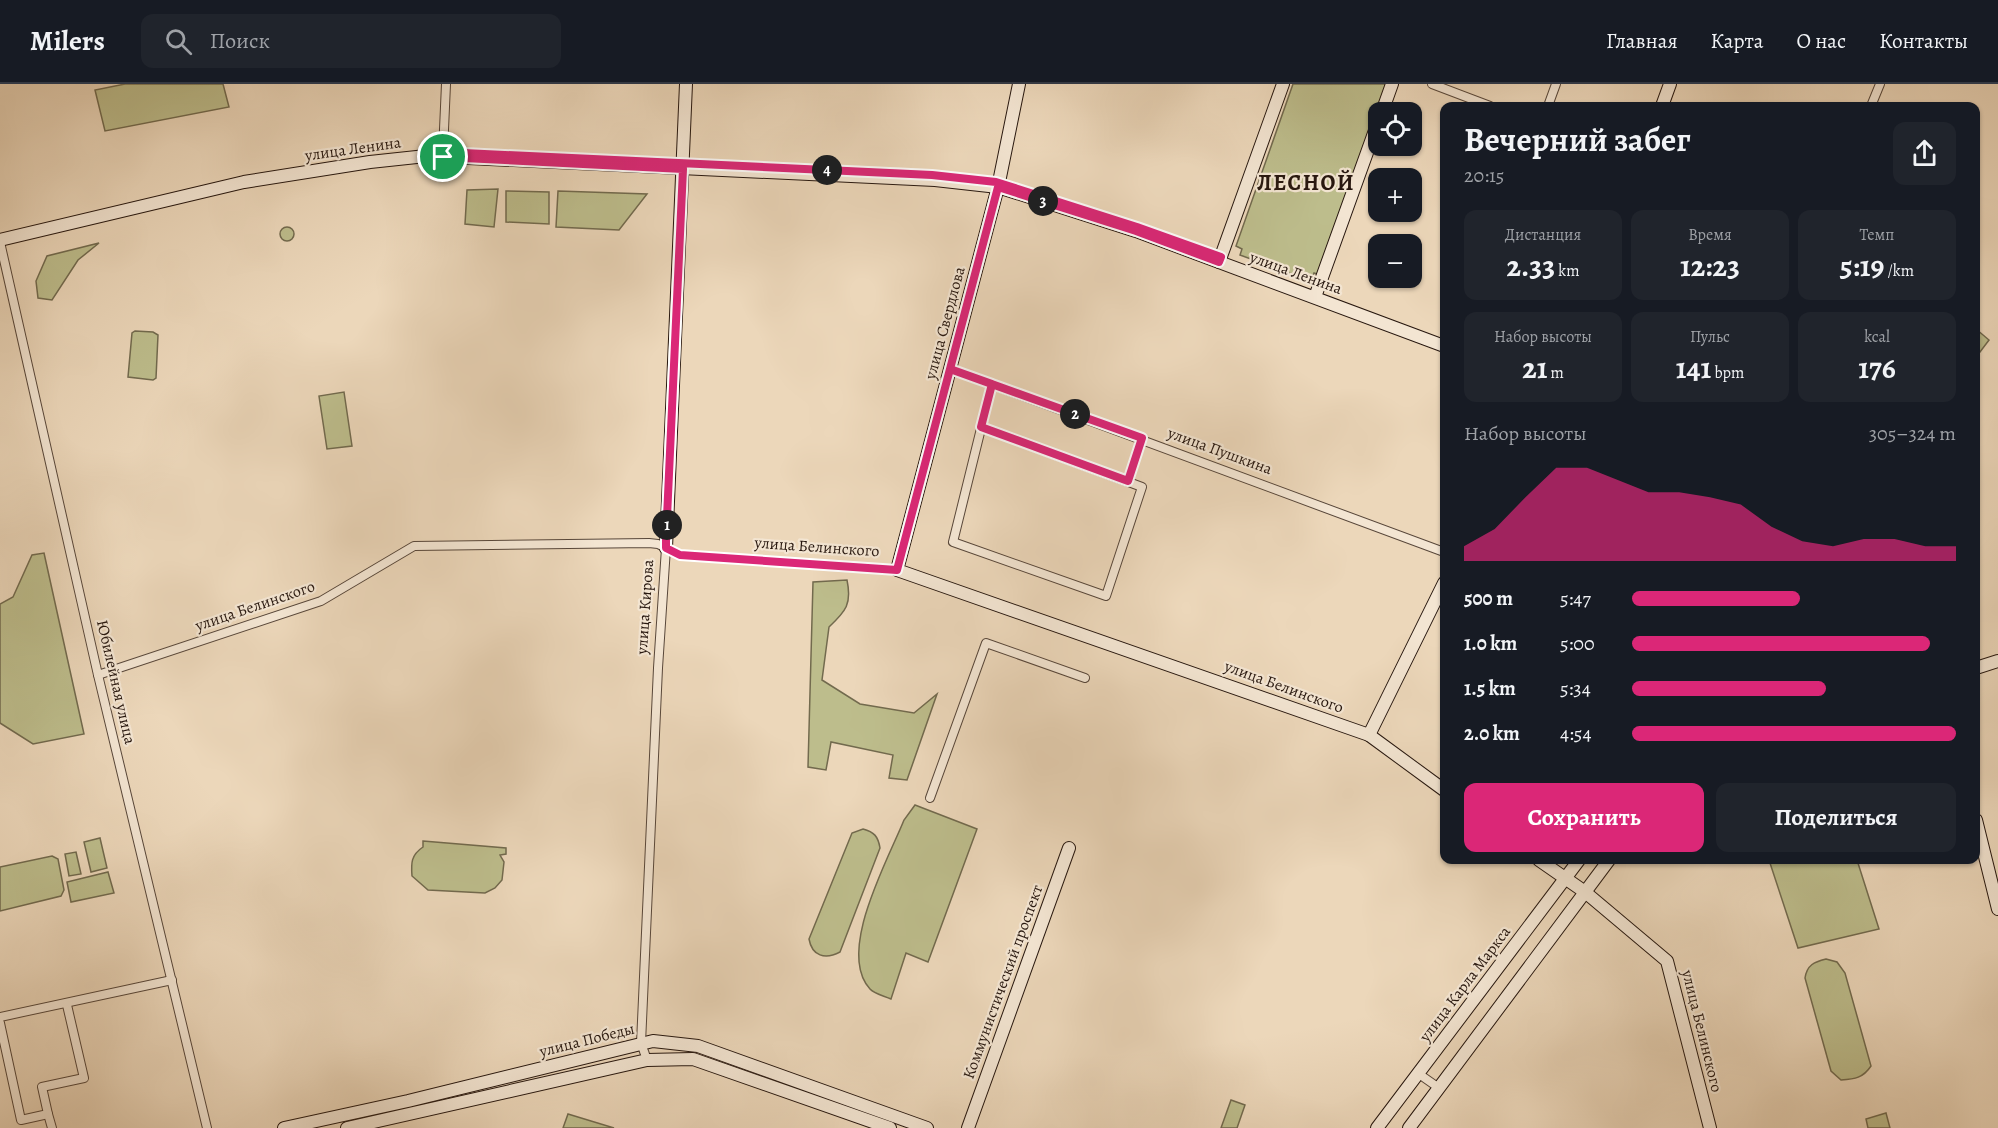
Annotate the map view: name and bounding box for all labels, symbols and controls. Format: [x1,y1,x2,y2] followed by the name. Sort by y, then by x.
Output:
[141,14,561,68] search box
[30,22,105,60] text: Milers
[162,25,195,58] icon: search
[210,26,270,56] text: Поиск
[1606,27,1678,55] text: Главная
[1711,27,1763,55] text: Карта
[1796,27,1846,55] text: О нас
[1879,27,1968,55] text: Контакты
[1368,102,1422,288] map controls
[1368,102,1422,156] button: locate
[1464,117,1691,162] text: Вечерний забег
[1893,122,1956,185] button: share
[303,131,403,167] street label: улица Ленина
[417,131,468,182] pin
[426,140,459,173] icon: arrive
[812,155,842,185] pin: 4
[823,159,831,181] text: 4
[1464,162,1504,189] text: 20:15
[1257,168,1355,198] district label: ЛЕСНОЙ
[1368,168,1422,222] button: +
[1028,186,1058,216] pin: 3
[1040,190,1046,212] text: 3
[1505,224,1581,246] text: Дистанция
[1688,224,1732,246] text: Время
[1860,224,1894,246] text: Темп
[1368,234,1422,288] button: −
[1246,246,1346,300] street label: улица Ленина
[1507,246,1555,286] text: 2.33
[1680,246,1740,286] text: 12:23
[1840,246,1884,286] text: 5:19
[1555,260,1579,282] text: km
[1884,260,1914,282] text: /km
[919,264,971,383] street label: улица Свердлова
[1494,326,1592,348] text: Набор высоты
[1690,326,1730,348] text: Пульс
[1864,326,1890,348] text: kcal
[1522,348,1547,388] text: 21
[1676,348,1711,388] text: 141
[1858,348,1896,388] text: 176
[1547,362,1564,384] text: m
[1711,362,1744,384] text: bpm
[1060,399,1090,429] pin: 2
[1071,403,1079,425] text: 2
[1464,420,1587,447] text: Набор высоты
[1869,420,1956,447] text: 305–324 m
[1164,422,1276,480] street label: улица Пушкина
[652,510,682,540] pin: 1
[664,514,670,536] text: 1
[753,532,880,562] street label: улица Белинского
[631,558,659,656] street label: улица Кирова
[191,575,318,637] street label: улица Белинского
[1464,585,1513,612] text: 500 m
[1560,585,1591,612] text: 5:47
[91,618,141,747] street label: Юбилейная улица
[1464,630,1517,657] text: 1.0 km
[1560,630,1595,657] text: 5:00
[1220,655,1347,719] street label: улица Белинского
[1464,675,1516,702] text: 1.5 km
[1560,675,1591,702] text: 5:34
[1464,720,1520,747] text: 2.0 km
[1560,720,1591,747] text: 4:54
[1464,783,1704,852] button: Сохранить
[1716,783,1956,852] button: Поделиться
[958,882,1048,1082] street label: Коммунистический проспект
[1414,921,1516,1047] street label: улица Карла Маркса
[1676,967,1728,1094] street label: улица Белинского
[536,1018,637,1063] street label: улица Победы

